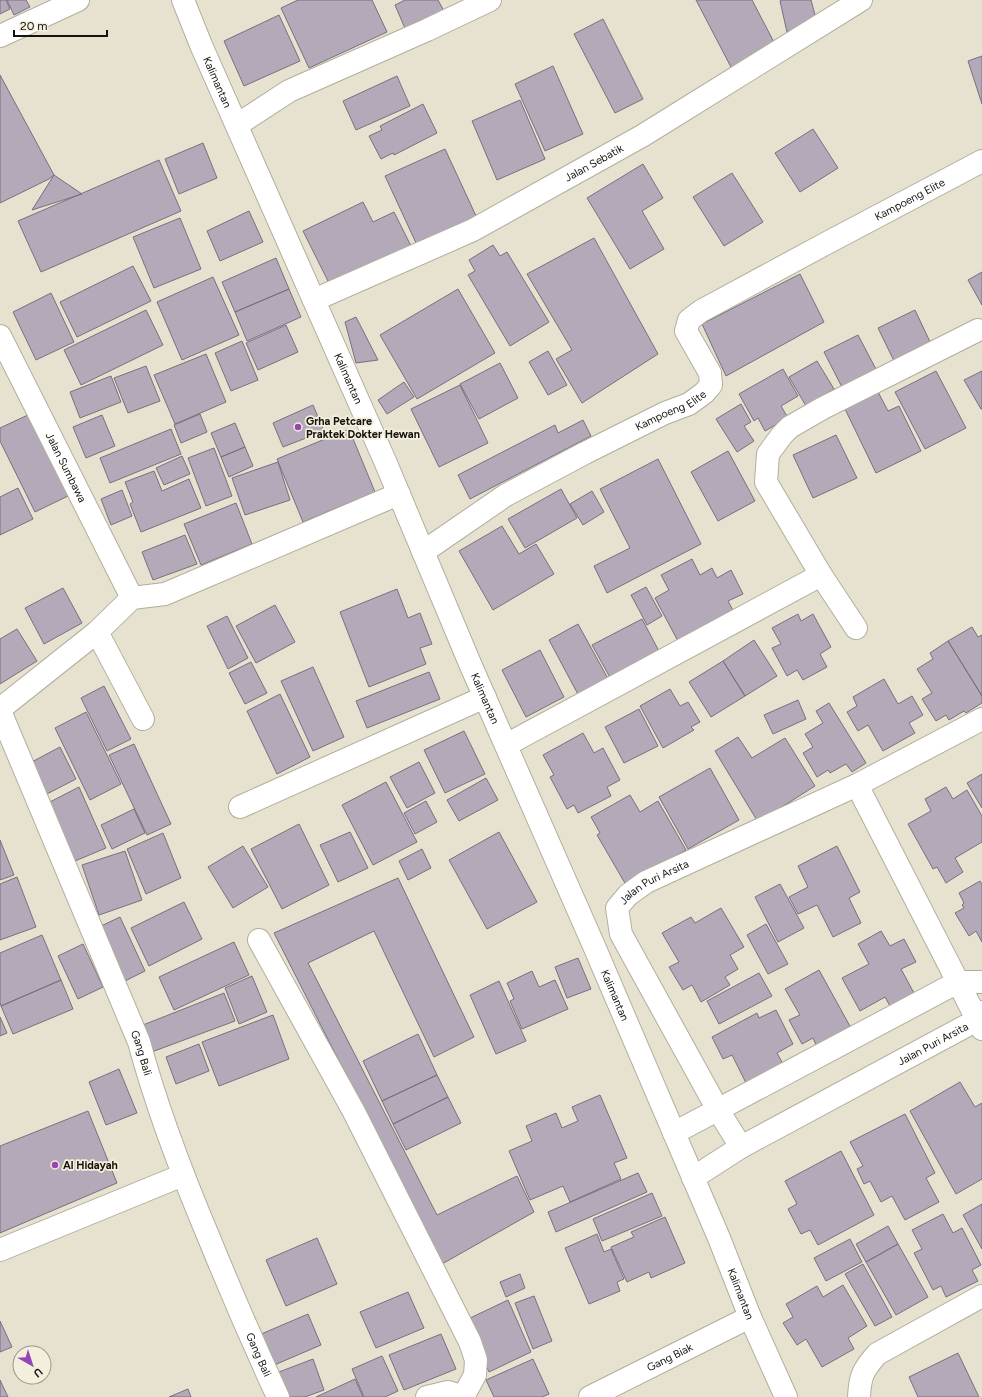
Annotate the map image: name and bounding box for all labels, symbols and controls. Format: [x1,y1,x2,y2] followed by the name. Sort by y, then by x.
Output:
[14,12,107,38] scale bar
[20,19,48,33] text: 20 m
[200,55,234,110] street label: Kalimantan
[562,141,626,185] street label: Jalan Sebatik
[873,176,947,224] street label: Kampoeng Elite
[331,351,365,406] street label: Kalimantan
[633,388,709,434] street label: Kampoeng Elite
[306,415,420,441] place label: Grha Petcare Praktek Dokter Hewan
[293,422,303,432] marker: Grha Petcare Praktek Dokter Hewan
[43,430,89,505] street label: Jalan Sumbawa
[468,671,502,726] street label: Kalimantan
[617,857,691,907] street label: Jalan Puri Arsita
[598,968,631,1023] street label: Kalimantan
[896,1020,971,1068] street label: Jalan Puri Arsita
[128,1028,154,1077] street label: Gang Bali
[63,1159,118,1172] place label: Al Hidayah
[50,1160,60,1170] marker: Al Hidayah
[724,1266,756,1322] street label: Kalimantan
[243,1331,274,1379] street label: Gang Bali
[645,1340,696,1375] street label: Gang Biak
[12,1345,52,1385] north arrow
[31,1365,45,1380] text: U

